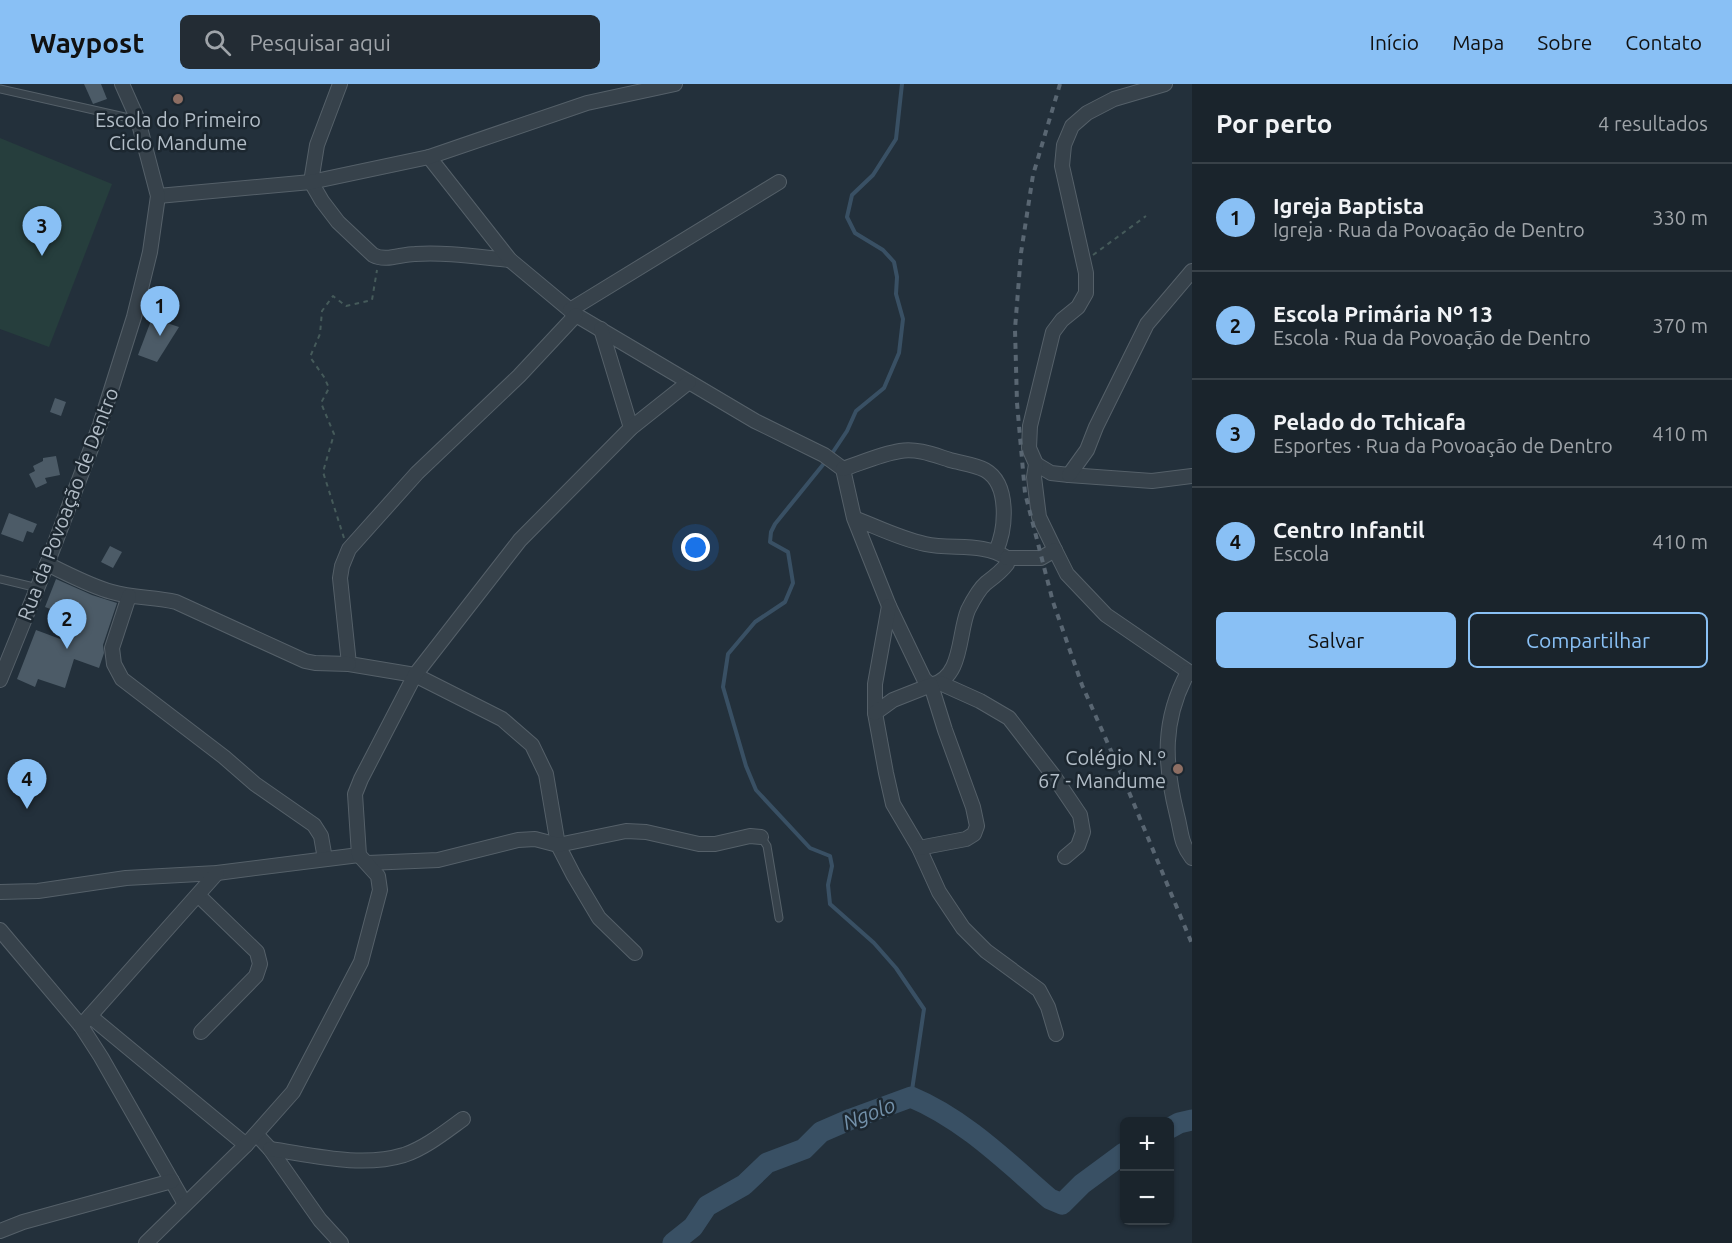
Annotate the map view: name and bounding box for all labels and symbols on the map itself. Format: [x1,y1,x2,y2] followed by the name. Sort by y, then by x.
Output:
[171,92,185,106] marker: Escola do Primeiro Ciclo Mandume
[95,108,261,154] place label: Escola do Primeiro Ciclo Mandume
[22,206,62,256] pin: 3
[140,286,180,336] pin: 1
[12,384,123,623] street label: Rua da Povoação de Dentro
[681,533,710,562] your location
[48,600,86,649] pin: 2
[1038,746,1166,792] place label: Colégio N.º 67 - Mandume
[8,760,46,809] pin: 4
[1171,762,1185,776] marker: Colégio N.º 67 - Mandume
[839,1092,898,1134] water label: Ngolo

